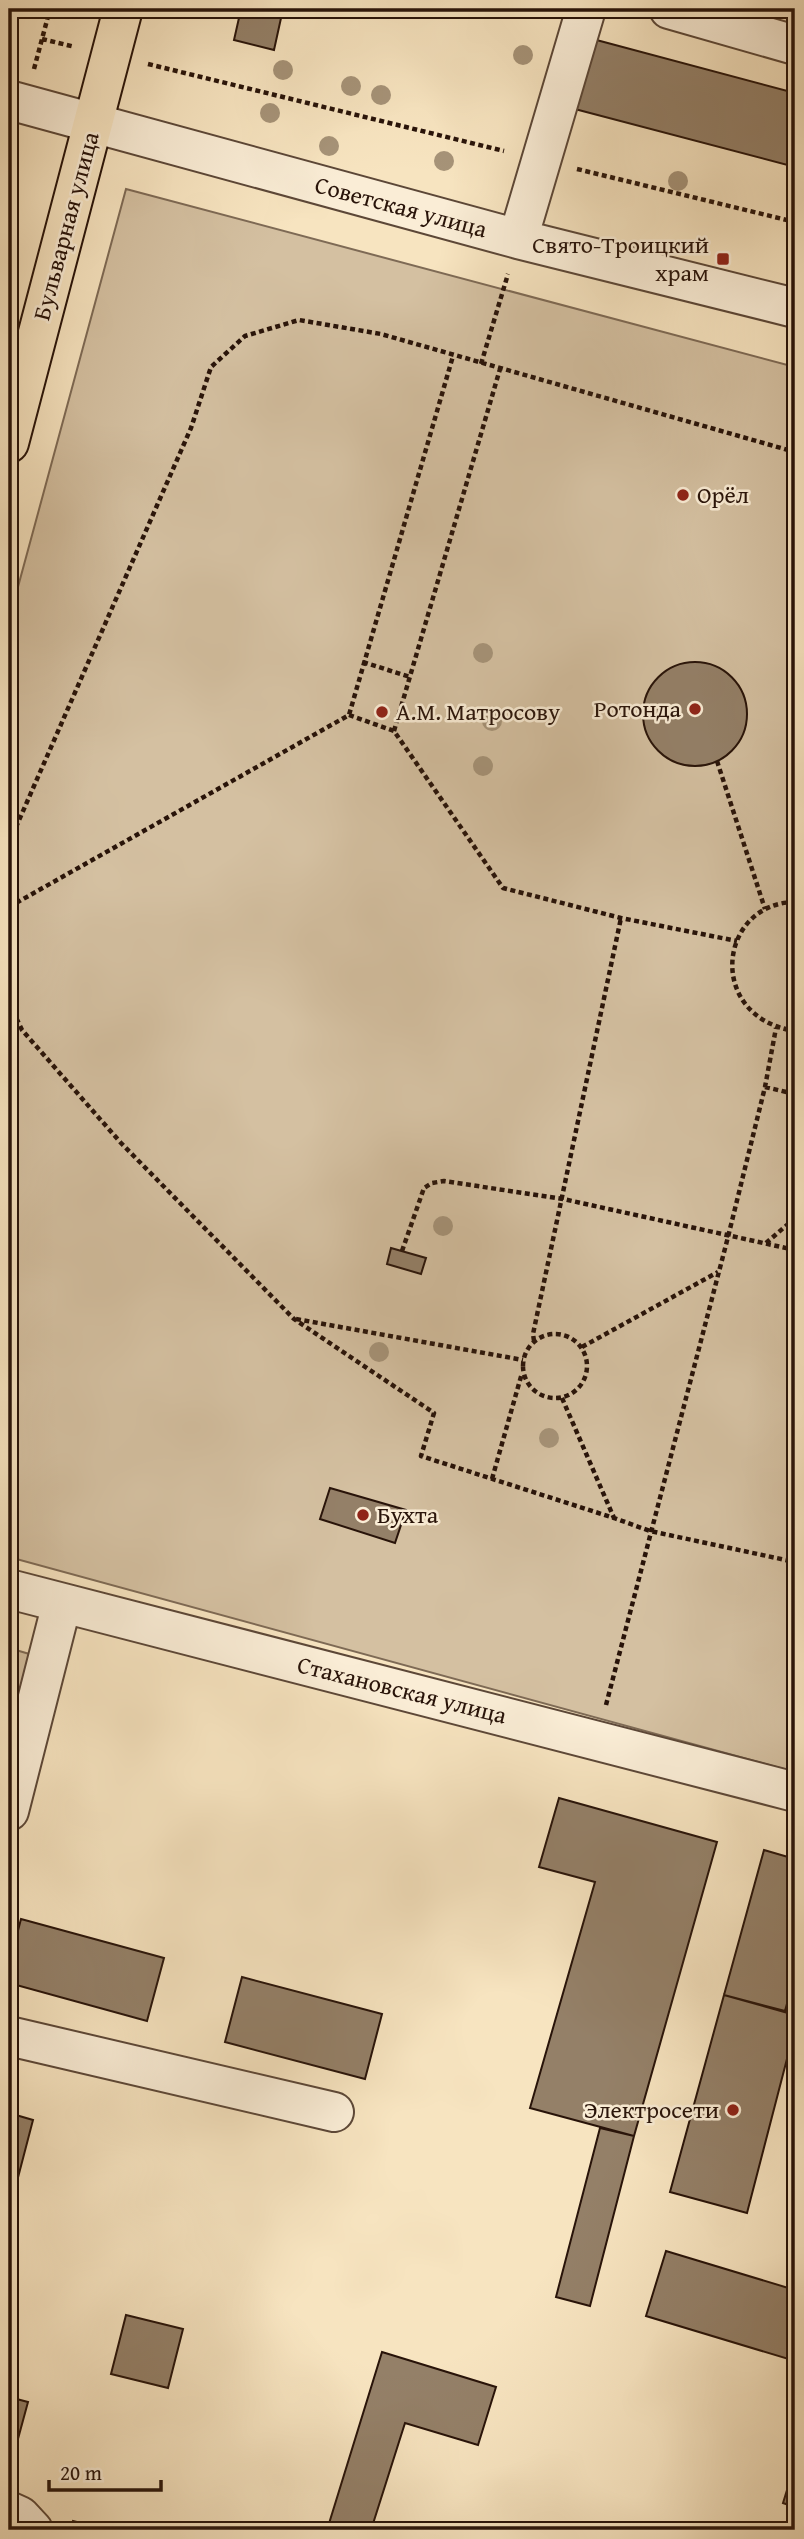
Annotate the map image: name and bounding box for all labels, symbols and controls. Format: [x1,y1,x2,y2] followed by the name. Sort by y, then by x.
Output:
[24,127,108,324] street label: Бульварная улица
[311,167,492,246] street label: Советская улица
[532,227,709,290] place label: Свято-Троицкий храм
[715,251,731,267] marker: Свято-Троицкий храм
[697,477,749,512] place label: Орёл
[675,487,691,503] marker: Орёл
[594,691,682,726] place label: Ротонда
[396,694,560,729] place label: А.М. Матросову
[687,701,703,717] marker: Ротонда
[374,704,390,720] marker: А.М. Матросову
[377,1497,439,1532] place label: Бухта
[355,1507,371,1523] marker: Бухта
[294,1647,511,1733] street label: Стахановская улица
[584,2092,719,2127] place label: Электросети
[725,2102,741,2118] marker: Электросети
[49,2448,161,2492] scale bar
[60,2457,102,2488] text: 20 m

